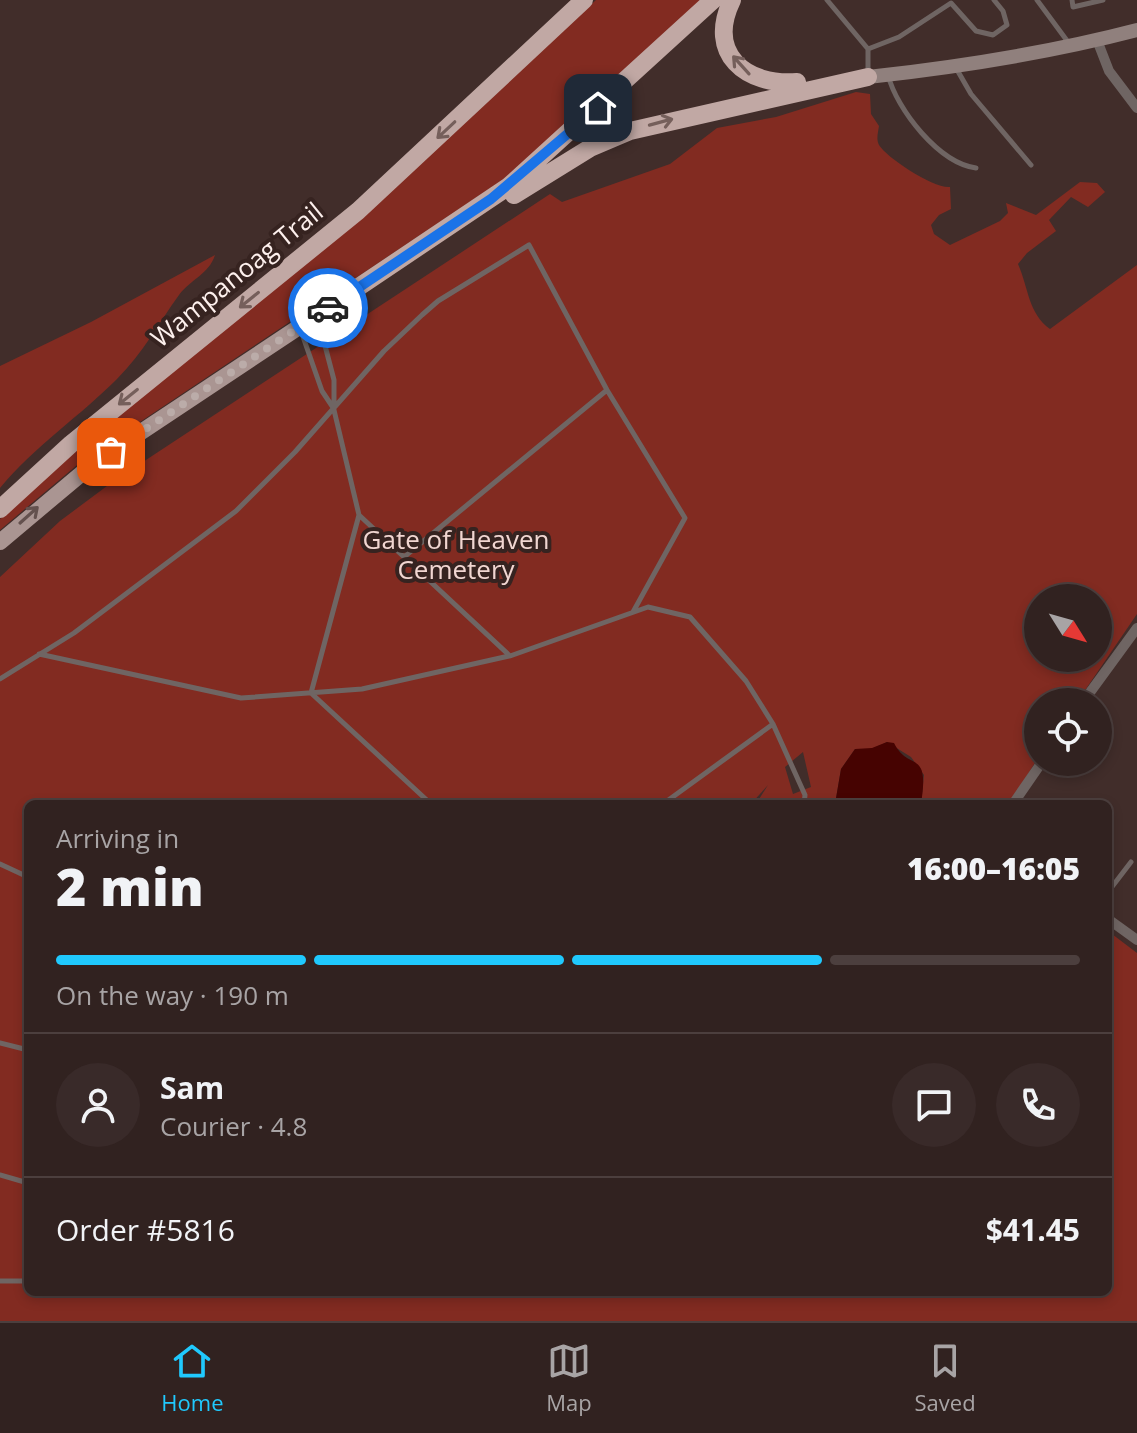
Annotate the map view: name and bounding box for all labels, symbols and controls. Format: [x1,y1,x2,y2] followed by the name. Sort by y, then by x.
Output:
[732,56,750,76] one-way arrow
[564,74,632,142] pin
[576,86,620,130] icon: home
[648,114,674,129] one-way arrow
[437,120,456,139] one-way arrow
[143,193,330,355] street label: Wampanoag Trail
[288,268,368,348] courier
[306,286,350,330] icon: car
[239,291,260,308] one-way arrow
[118,388,139,406] one-way arrow
[77,418,145,486] pin
[89,430,133,474] icon: bag
[18,507,38,525] one-way arrow
[363,521,549,587] park label: Gate of Heaven Cemetery
[1024,584,1112,672] north arrow
[1024,584,1112,776] map controls
[1024,688,1112,776] button: locate
[56,820,179,856] text: Arriving in
[907,848,1080,889] text: 16:00–16:05
[56,850,204,921] text: 2 min
[56,977,289,1013] text: On the way · 190 m
[56,1063,140,1147] button: person
[892,1063,976,1147] button: chat
[996,1063,1080,1147] button: phone
[160,1067,224,1108] text: Sam
[160,1108,307,1144] text: Courier · 4.8
[56,1209,235,1250] text: Order #5816
[986,1209,1080,1250] text: $41.45
[161,1339,224,1417] tab: Home
[546,1339,592,1417] tab: Map
[915,1339,976,1417] tab: Saved

